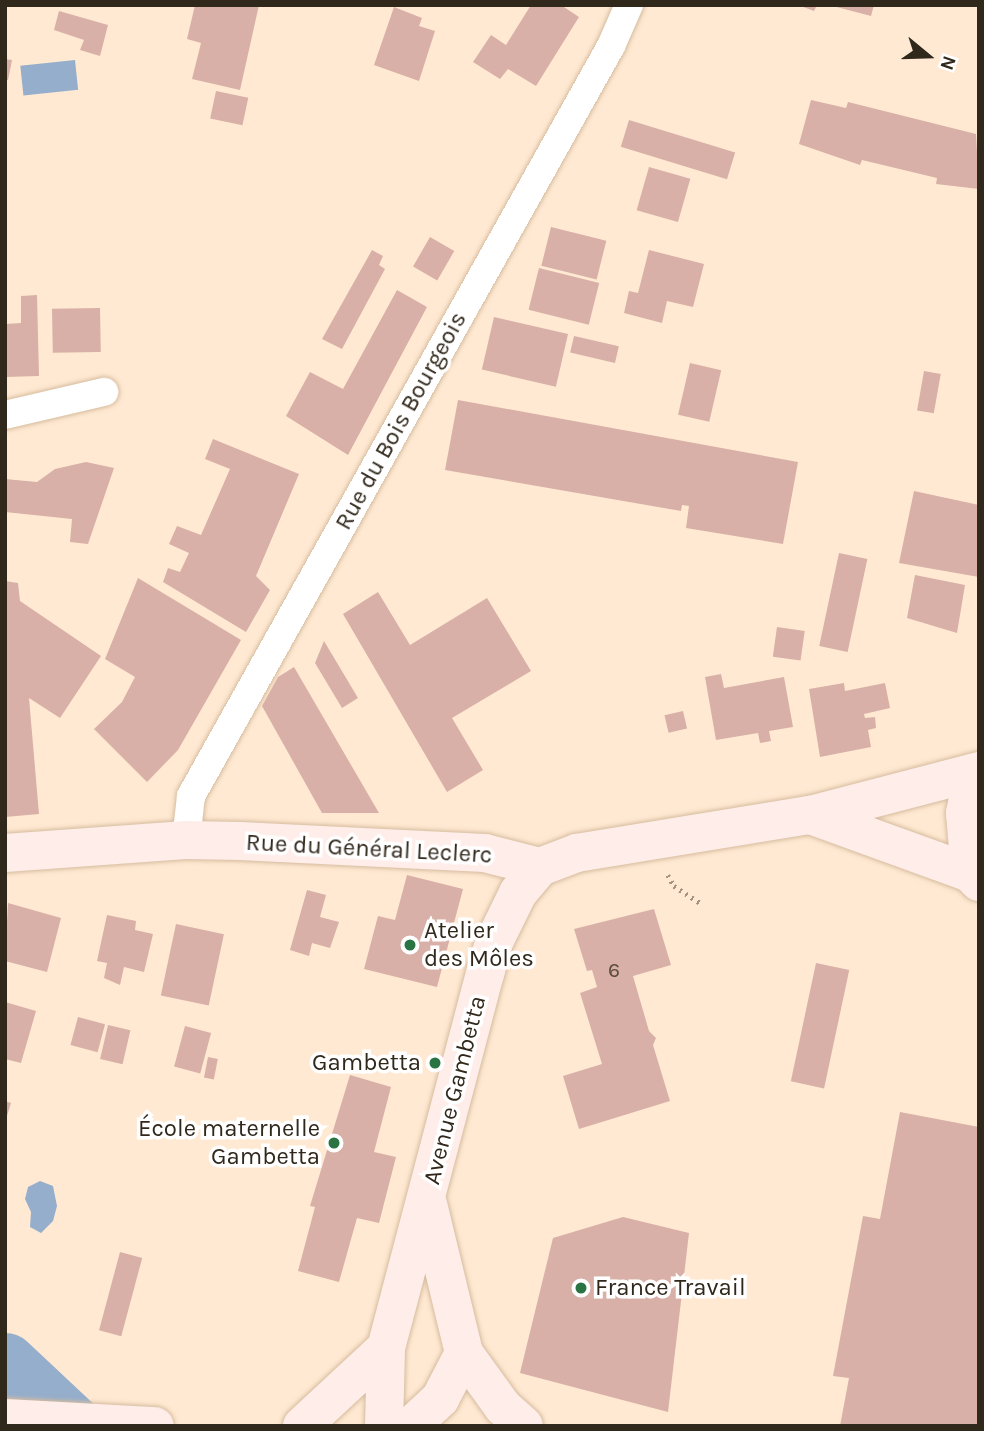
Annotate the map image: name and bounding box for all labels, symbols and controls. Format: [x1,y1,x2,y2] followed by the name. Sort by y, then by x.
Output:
[893,21,963,91] north arrow
[935,53,960,73] text: N
[329,307,473,535] street label: Rue du Bois Bourgeois
[245,828,493,870] street label: Rue du Général Leclerc
[424,917,534,973] place label: Atelier des Môles
[402,937,418,953] marker: Atelier des Môles
[608,957,620,983] house number: 6
[418,993,492,1187] street label: Avenue Gambetta
[312,1049,421,1077] place label: Gambetta
[427,1055,443,1071] marker: Gambetta
[138,1115,320,1171] place label: École maternelle Gambetta
[326,1135,342,1151] marker: École maternelle Gambetta
[595,1274,746,1302] place label: France Travail
[573,1280,589,1296] marker: France Travail

